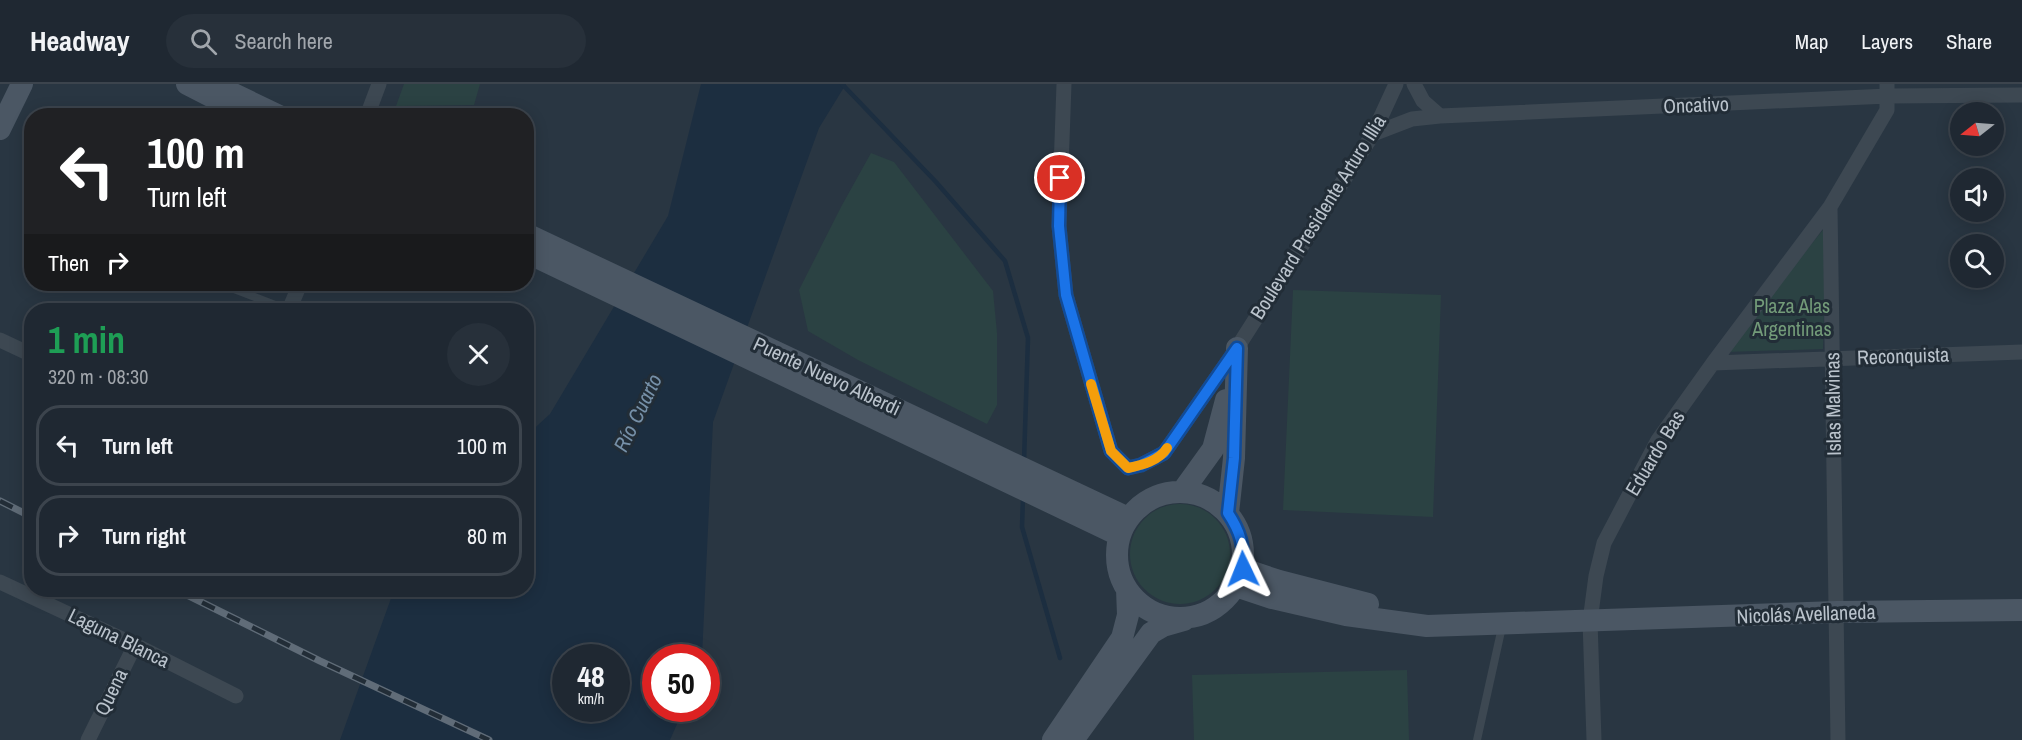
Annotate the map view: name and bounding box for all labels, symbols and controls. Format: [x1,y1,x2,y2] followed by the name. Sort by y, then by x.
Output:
[166,14,586,68] search box
[30,22,130,60] text: Headway
[187,25,220,58] icon: search
[235,26,333,56] text: Search here
[1795,27,1828,56] text: Map
[1861,27,1913,56] text: Layers
[1946,27,1992,56] text: Share
[1663,90,1729,119] street label: Oncativo
[1950,102,2004,156] north arrow
[1950,102,2004,288] map controls
[1244,109,1392,324] street label: Boulevard Presidente Arturo Illia
[147,125,245,181] text: 100 m
[48,132,126,210] icon: left
[1034,152,1085,203] pin
[1043,161,1076,194] icon: arrive
[1950,168,2004,222] button: sound
[147,179,226,215] text: Turn left
[1950,234,2004,288] button: search
[101,246,134,279] icon: right
[48,248,89,278] text: Then
[1751,292,1832,342] park label: Plaza Alas Argentinas
[48,316,125,364] text: 1 min
[447,323,510,386] button: close
[749,330,905,421] street label: Puente Nuevo Alberdi
[1856,340,1949,371] street label: Reconquista
[1818,352,1847,456] street label: Islas Malvinas
[48,363,148,390] text: 320 m · 08:30
[606,369,669,457] water label: Río Cuarto
[1619,405,1691,500] street label: Eduardo Bas
[51,429,84,462] icon: left
[102,431,173,461] text: Turn left
[457,431,507,461] text: 100 m
[51,519,84,552] icon: right
[102,521,186,551] text: Turn right
[467,521,507,551] text: 80 m
[1211,537,1275,601] position arrow
[1736,598,1876,629] street label: Nicolás Avellaneda
[64,601,174,674] street label: Laguna Blanca
[642,644,720,722] speed limit sign: 50
[577,656,605,696] text: 48
[88,664,133,720] street label: Quena
[578,688,604,709] text: km/h

